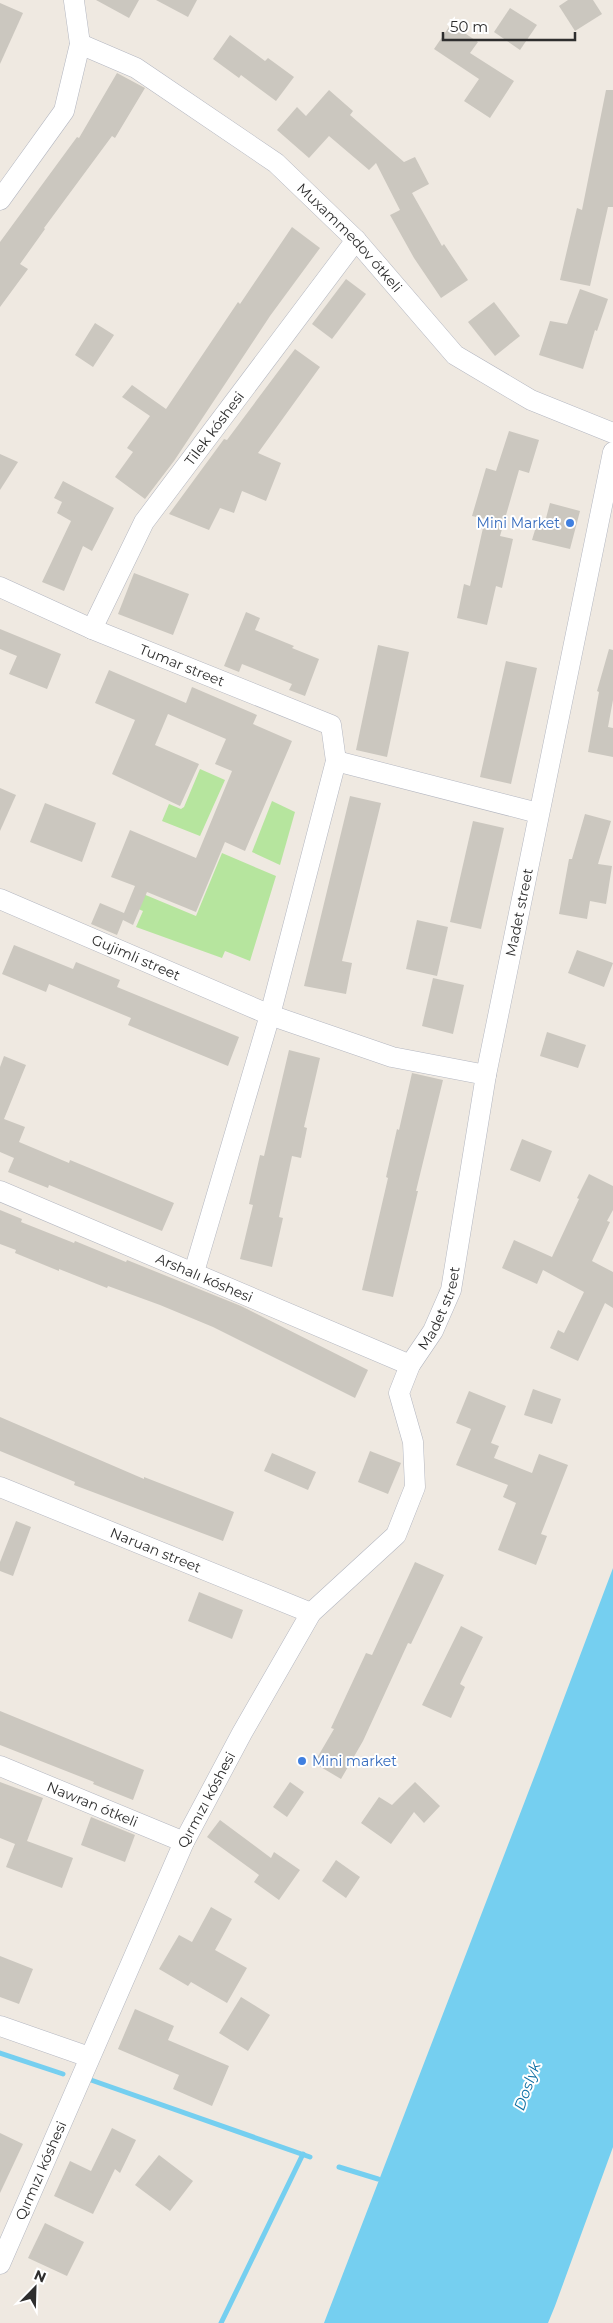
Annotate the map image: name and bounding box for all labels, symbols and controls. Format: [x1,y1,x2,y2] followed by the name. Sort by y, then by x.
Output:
[443,10,576,42] scale bar
[450,17,488,36] text: 50 m
[293,179,406,296] street label: Muxammedov ótkeli
[181,388,248,469] street label: Tilek kóshesi
[477,514,560,532] place label: Mini Market
[564,517,576,529] marker: Mini Market
[137,640,227,690] street label: Tumar street
[501,866,537,958] street label: Madet street
[89,930,183,984] street label: Gujimli street
[153,1249,256,1306] street label: Arshalı kóshesi
[414,1265,464,1354] street label: Madet street
[108,1524,204,1577] street label: Naruan street
[173,1749,239,1851] street label: Qırmızı kóshesi
[312,1752,397,1770] place label: Mini market
[296,1755,308,1767] marker: Mini market
[44,1777,141,1831] street label: Nawran ótkeli
[509,2058,545,2113] water label: Doslyk
[11,2118,70,2223] street label: Qırmızı kóshesi
[10,2263,60,2313] north arrow
[31,2266,49,2287] text: N

